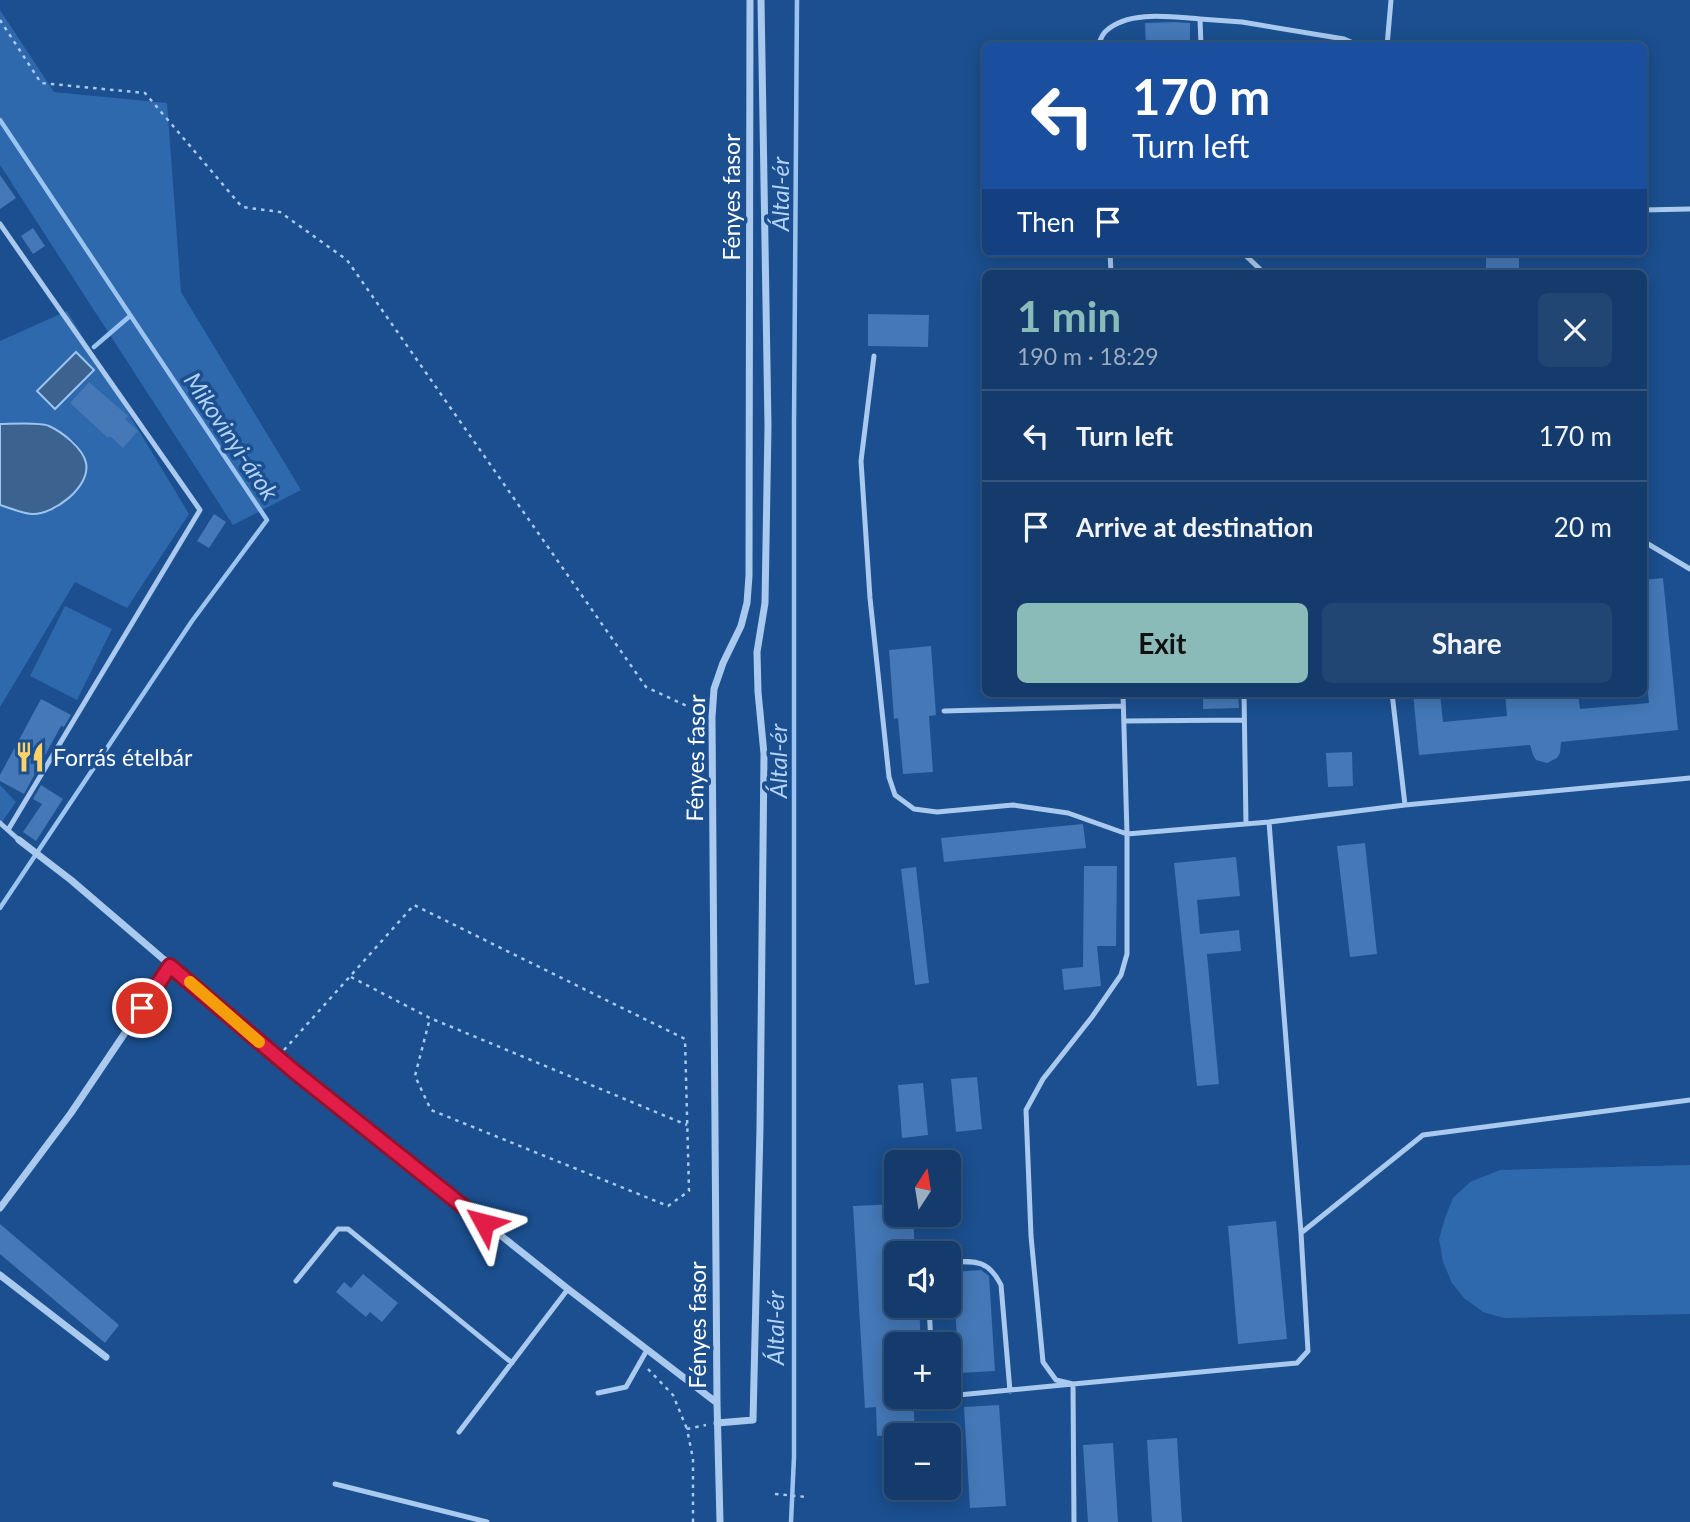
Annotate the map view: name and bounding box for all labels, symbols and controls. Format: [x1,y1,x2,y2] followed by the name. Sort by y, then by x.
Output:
[1132,67,1270,125] text: 170 m
[1017,70,1108,161] icon: left
[1132,126,1249,165] text: Turn left
[717,133,745,261] street label: Fényes fasor
[765,156,794,232] water label: Által-ér
[1089,203,1127,241] icon: arrive
[1017,206,1075,238] text: Then
[1017,291,1121,341] text: 1 min
[1538,293,1612,367] button: close
[1017,342,1159,370] text: 190 m · 18:29
[179,367,286,506] water label: Mikovinyi-árok
[1017,417,1055,455] icon: left
[1076,420,1173,452] text: Turn left
[1539,420,1612,452] text: 170 m
[1017,508,1055,546] icon: arrive
[1076,511,1313,543] text: Arrive at destination
[1554,511,1612,543] text: 20 m
[1017,603,1308,683] button: Exit
[1322,603,1612,683] button: Share
[680,694,710,822] street label: Fényes fasor
[763,723,792,799] water label: Által-ér
[13,740,47,774] restaurant icon: Forrás ételbár
[53,743,193,771] place label: Forrás ételbár
[112,978,172,1038] pin
[123,989,161,1027] icon: arrive
[884,1150,961,1227] north arrow
[884,1150,961,1500] map controls
[447,1186,521,1260] position arrow
[884,1241,961,1318] button: sound
[683,1261,711,1389] street label: Fényes fasor
[760,1290,789,1366] water label: Által-ér
[884,1332,961,1409] button: +
[884,1423,961,1500] button: −

